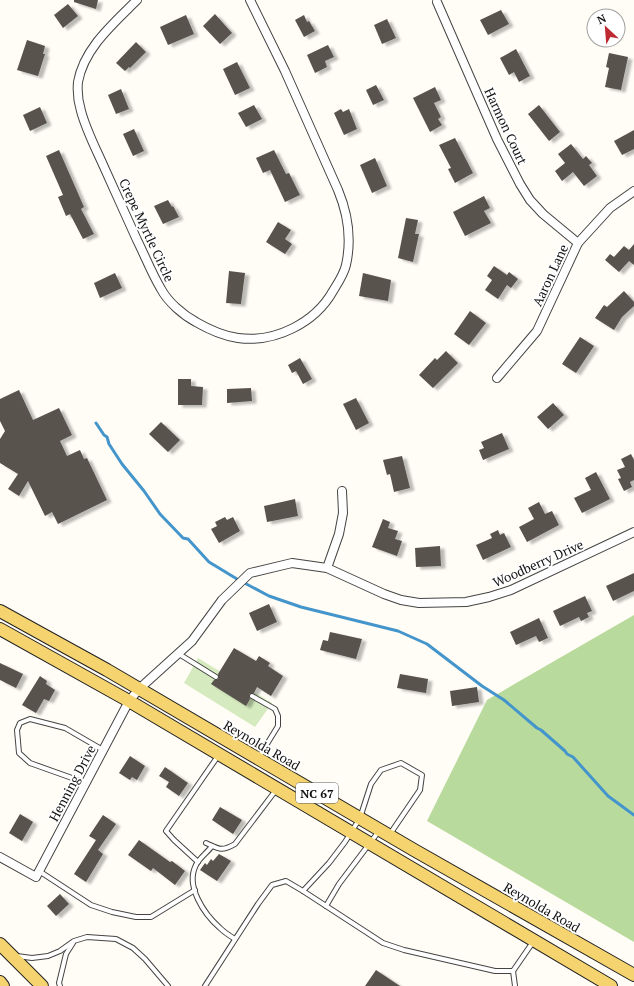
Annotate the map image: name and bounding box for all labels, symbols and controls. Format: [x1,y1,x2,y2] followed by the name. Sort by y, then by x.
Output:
[586,8,626,48] north arrow
[595,11,609,27] text: N
[480,85,532,167] street label: Harmon Court
[115,175,179,285] street label: Crepe Myrtle Circle
[528,241,572,309] street label: Aaron Lane
[490,535,586,591] street label: Woodberry Drive
[220,716,304,774] street label: Reynolda Road
[44,742,100,824] street label: Henning Drive
[296,783,338,803] road number: NC 67
[500,878,584,936] street label: Reynolda Road

